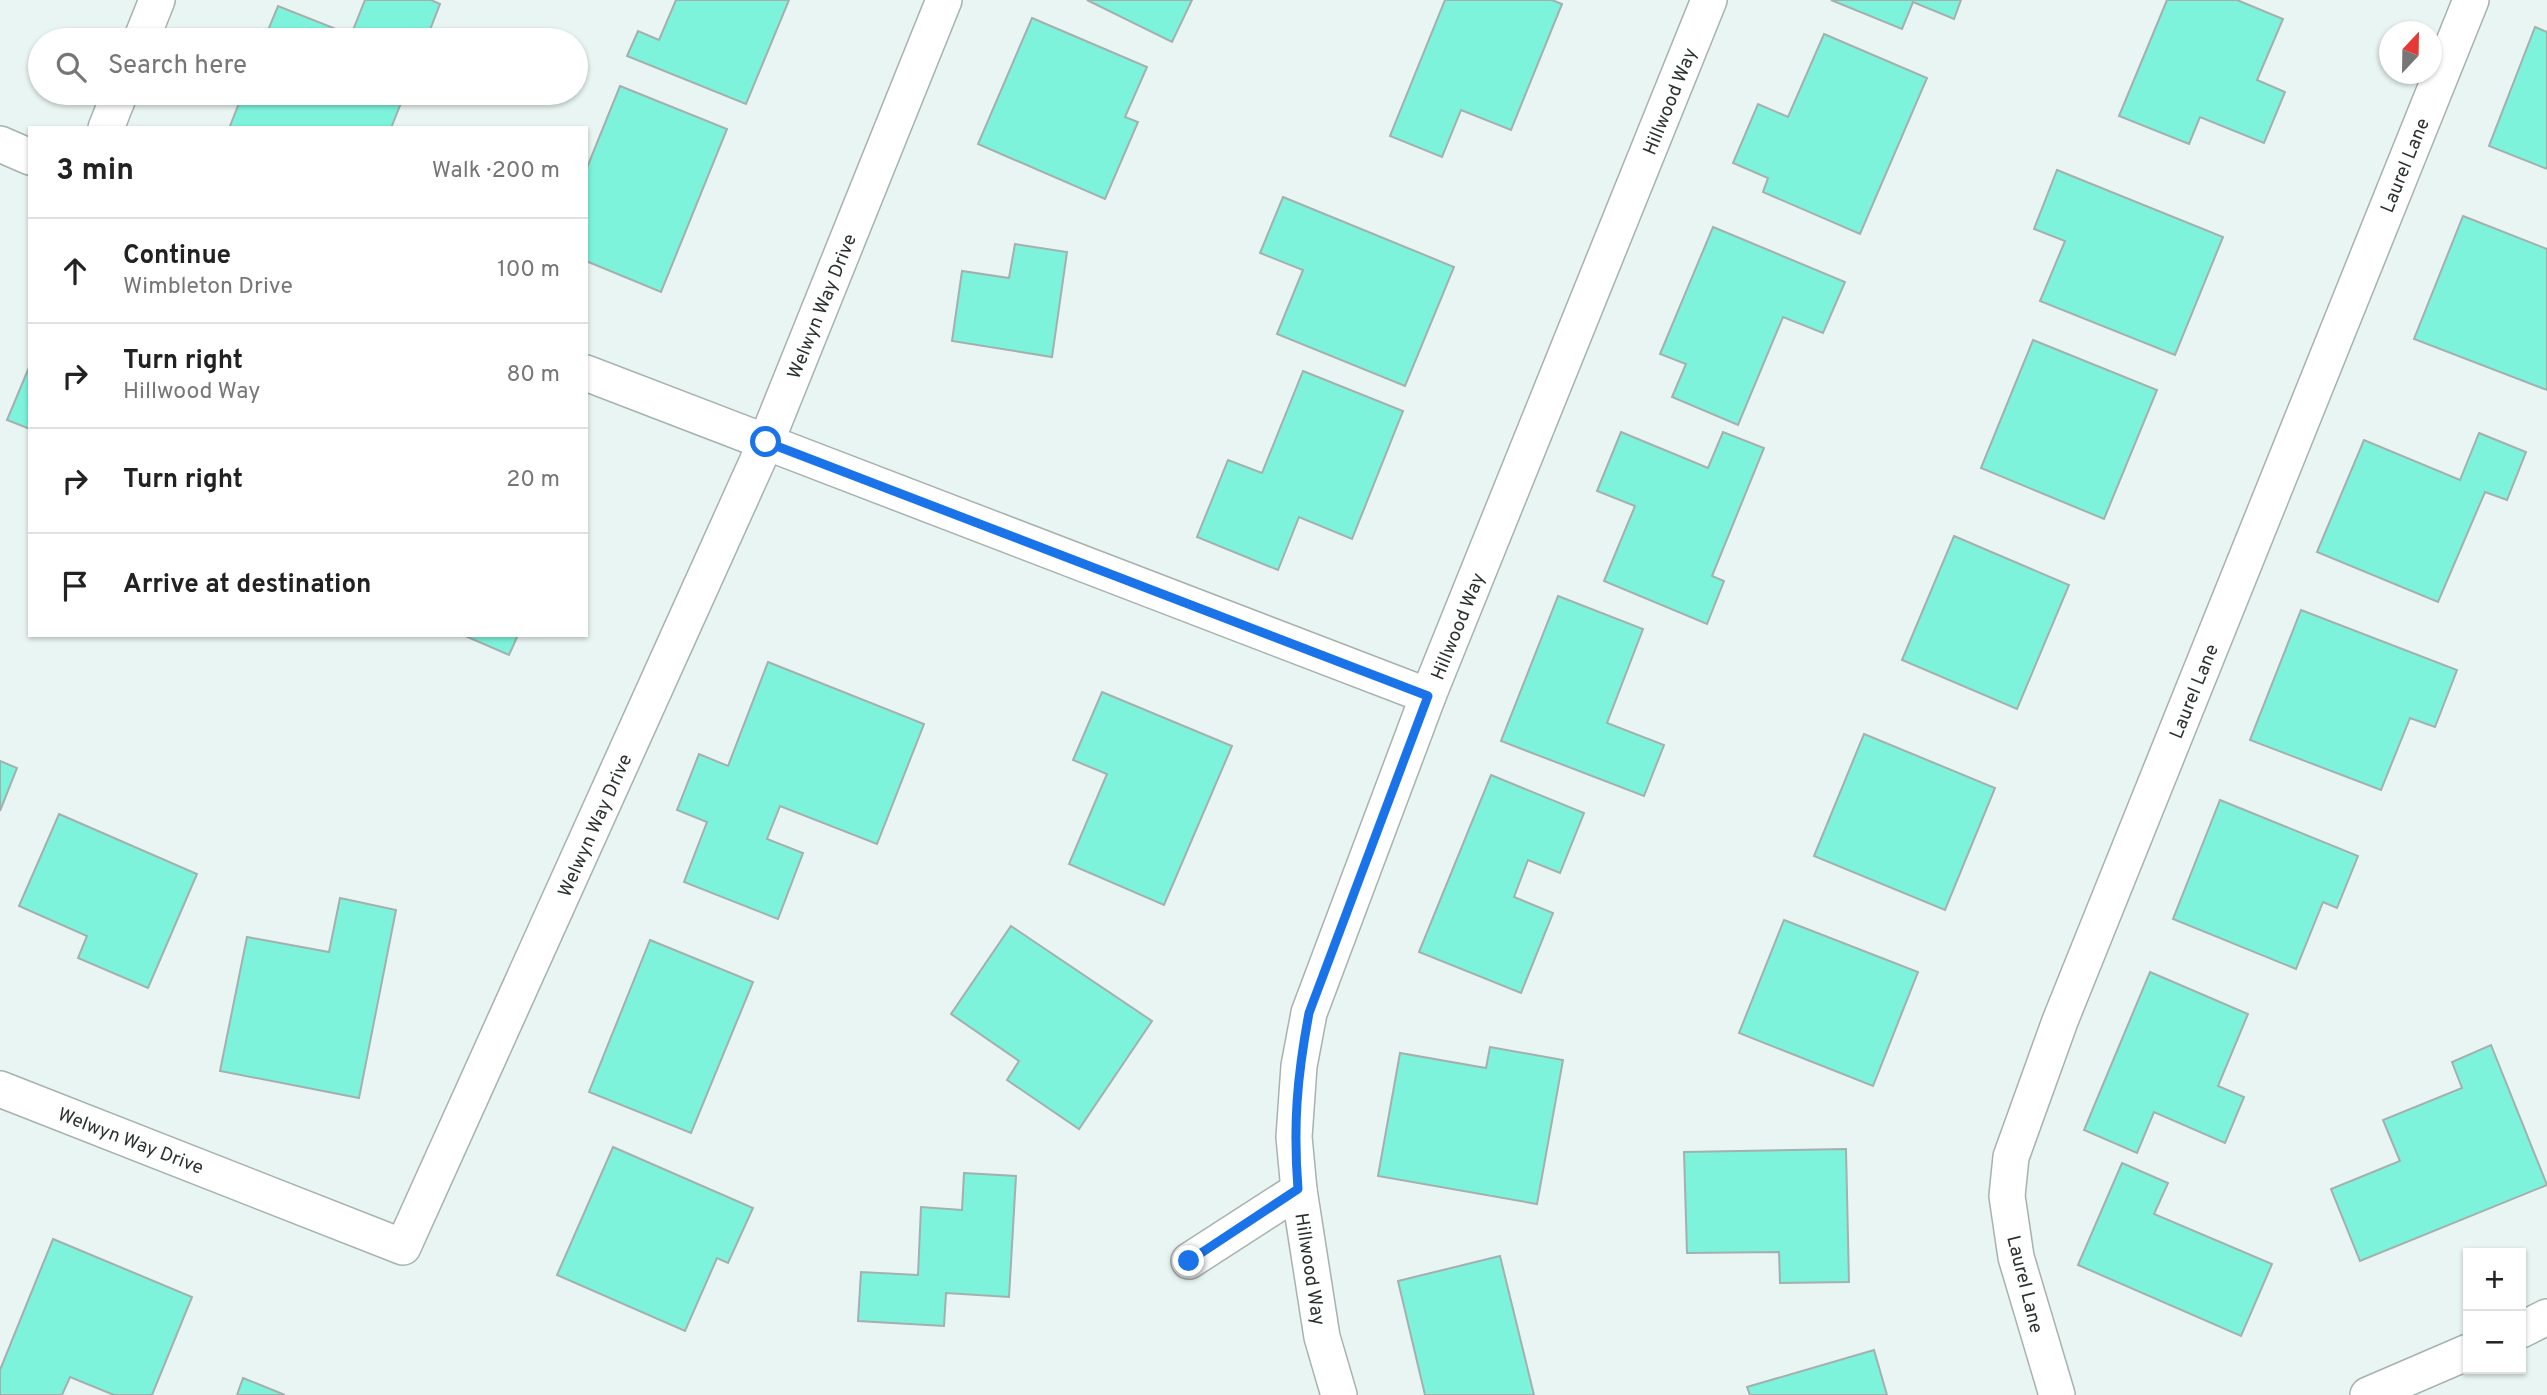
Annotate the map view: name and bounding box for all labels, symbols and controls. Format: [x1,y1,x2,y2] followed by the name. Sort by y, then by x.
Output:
[2379,21,2442,84] north arrow
[28,28,588,105] search box
[1638,45,1703,159] street label: Hillwood Way
[52,48,90,86] icon: search
[108,50,247,83] text: Search here
[2376,115,2436,217] street label: Laurel Lane
[56,153,134,190] text: 3 min
[432,157,560,186] text: Walk · 200 m
[783,231,863,383] street label: Welwyn Way Drive
[123,240,231,273] text: Continue
[56,252,94,290] icon: ahead
[497,256,560,285] text: 100 m
[123,273,293,302] text: Wimbleton Drive
[123,345,243,378] text: Turn right
[56,357,94,395] icon: right
[507,361,560,390] text: 80 m
[123,378,260,407] text: Hillwood Way
[750,426,781,457] route start
[56,462,94,500] icon: right
[123,464,243,497] text: Turn right
[506,466,560,495] text: 20 m
[56,567,94,605] icon: arrive
[123,569,371,602] text: Arrive at destination
[1426,570,1491,684] street label: Hillwood Way
[2165,641,2225,743] street label: Laurel Lane
[553,750,638,901] street label: Welwyn Way Drive
[54,1103,207,1181] street label: Welwyn Way Drive
[1288,1211,1330,1327] street label: Hillwood Way
[2000,1233,2048,1336] street label: Laurel Lane
[1173,1245,1204,1276] route end
[2463,1248,2526,1374] map controls
[2463,1248,2526,1311] button: +
[2463,1311,2526,1374] button: −

